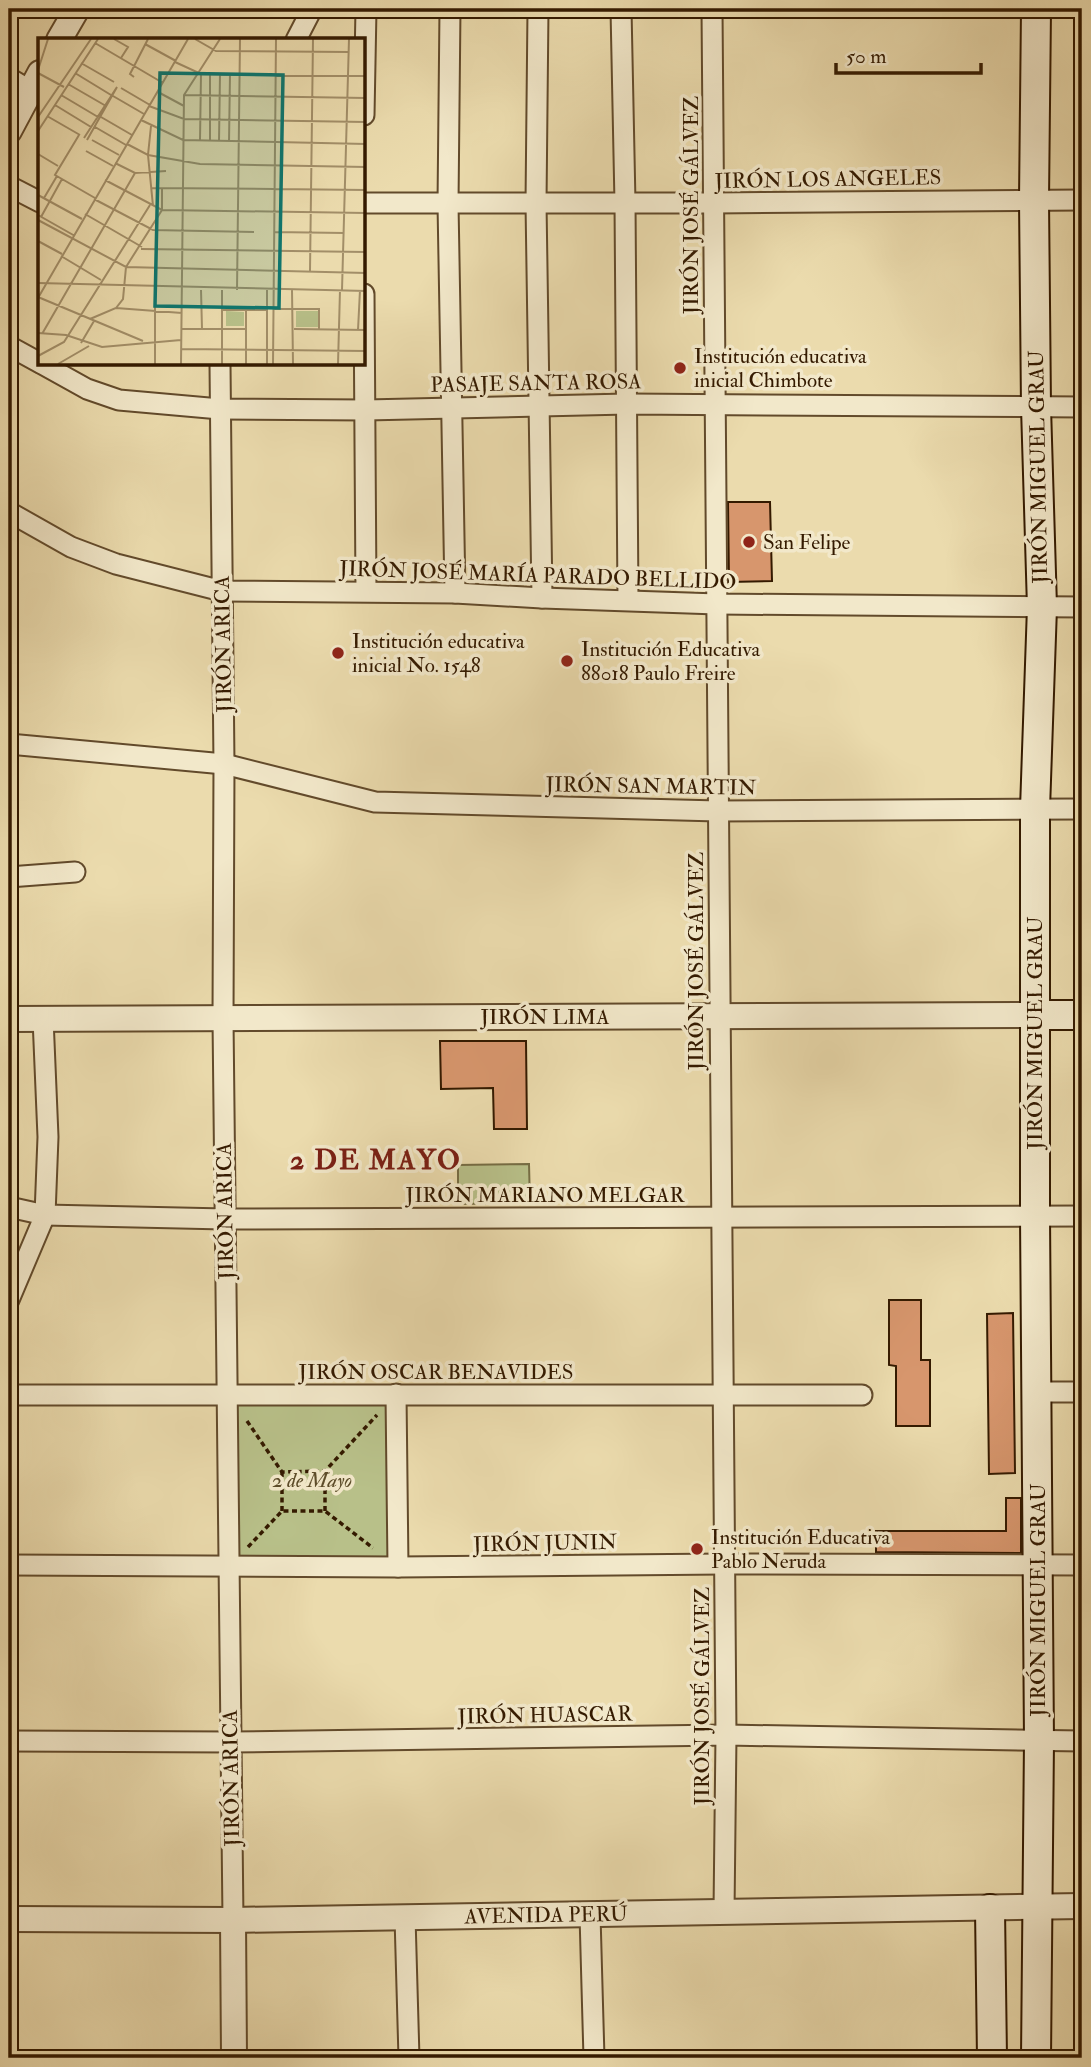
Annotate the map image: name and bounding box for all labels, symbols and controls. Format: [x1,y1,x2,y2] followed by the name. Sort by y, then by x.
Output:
[836,32,981,76] scale bar
[38,38,366,366] inset map
[846,43,887,70] text: 50 m
[678,95,705,315] street label: JIRÓN JOSÉ GÁLVEZ
[713,164,942,195] street label: JIRÓN LOS ANGELES
[694,343,867,394] place label: Institución educativa inicial Chimbote
[1023,350,1054,585] street label: JIRÓN MIGUEL GRAU
[672,360,688,376] marker: Institución educativa inicial Chimbote
[430,368,642,399] street label: PASAJE SANTA ROSA
[763,529,851,556] place label: San Felipe
[741,534,757,550] marker: San Felipe
[338,555,737,596] street label: JIRÓN JOSÉ MARÍA PARADO BELLIDO
[209,575,238,714] street label: JIRÓN ARICA
[352,628,525,679] place label: Institución educativa inicial No. 1548
[581,636,760,687] place label: Institución Educativa 88018 Paulo Freire
[330,645,346,661] marker: Institución educativa inicial No. 1548
[559,653,575,669] marker: Institución Educativa 88018 Paulo Freire
[544,771,757,802] street label: JIRÓN SAN MARTIN
[683,851,710,1071] street label: JIRÓN JOSÉ GÁLVEZ
[1022,916,1049,1151] street label: JIRÓN MIGUEL GRAU
[480,1004,610,1031] street label: JIRÓN LIMA
[211,1142,240,1281] street label: JIRÓN ARICA
[290,1143,462,1178] district label: 2 DE MAYO
[405,1182,685,1209] street label: JIRÓN MARIANO MELGAR
[298,1359,573,1386] street label: JIRÓN OSCAR BENAVIDES
[272,1467,352,1494] park label: 2 de Mayo
[1025,1483,1052,1718] street label: JIRÓN MIGUEL GRAU
[711,1524,890,1575] place label: Institución Educativa Pablo Neruda
[472,1529,617,1558] street label: JIRÓN JUNIN
[689,1541,705,1557] marker: Institución Educativa Pablo Neruda
[689,1586,716,1806] street label: JIRÓN JOSÉ GÁLVEZ
[456,1700,633,1731] street label: JIRÓN HUASCAR
[217,1709,246,1848] street label: JIRÓN ARICA
[463,1901,628,1930] street label: AVENIDA PERÚ

